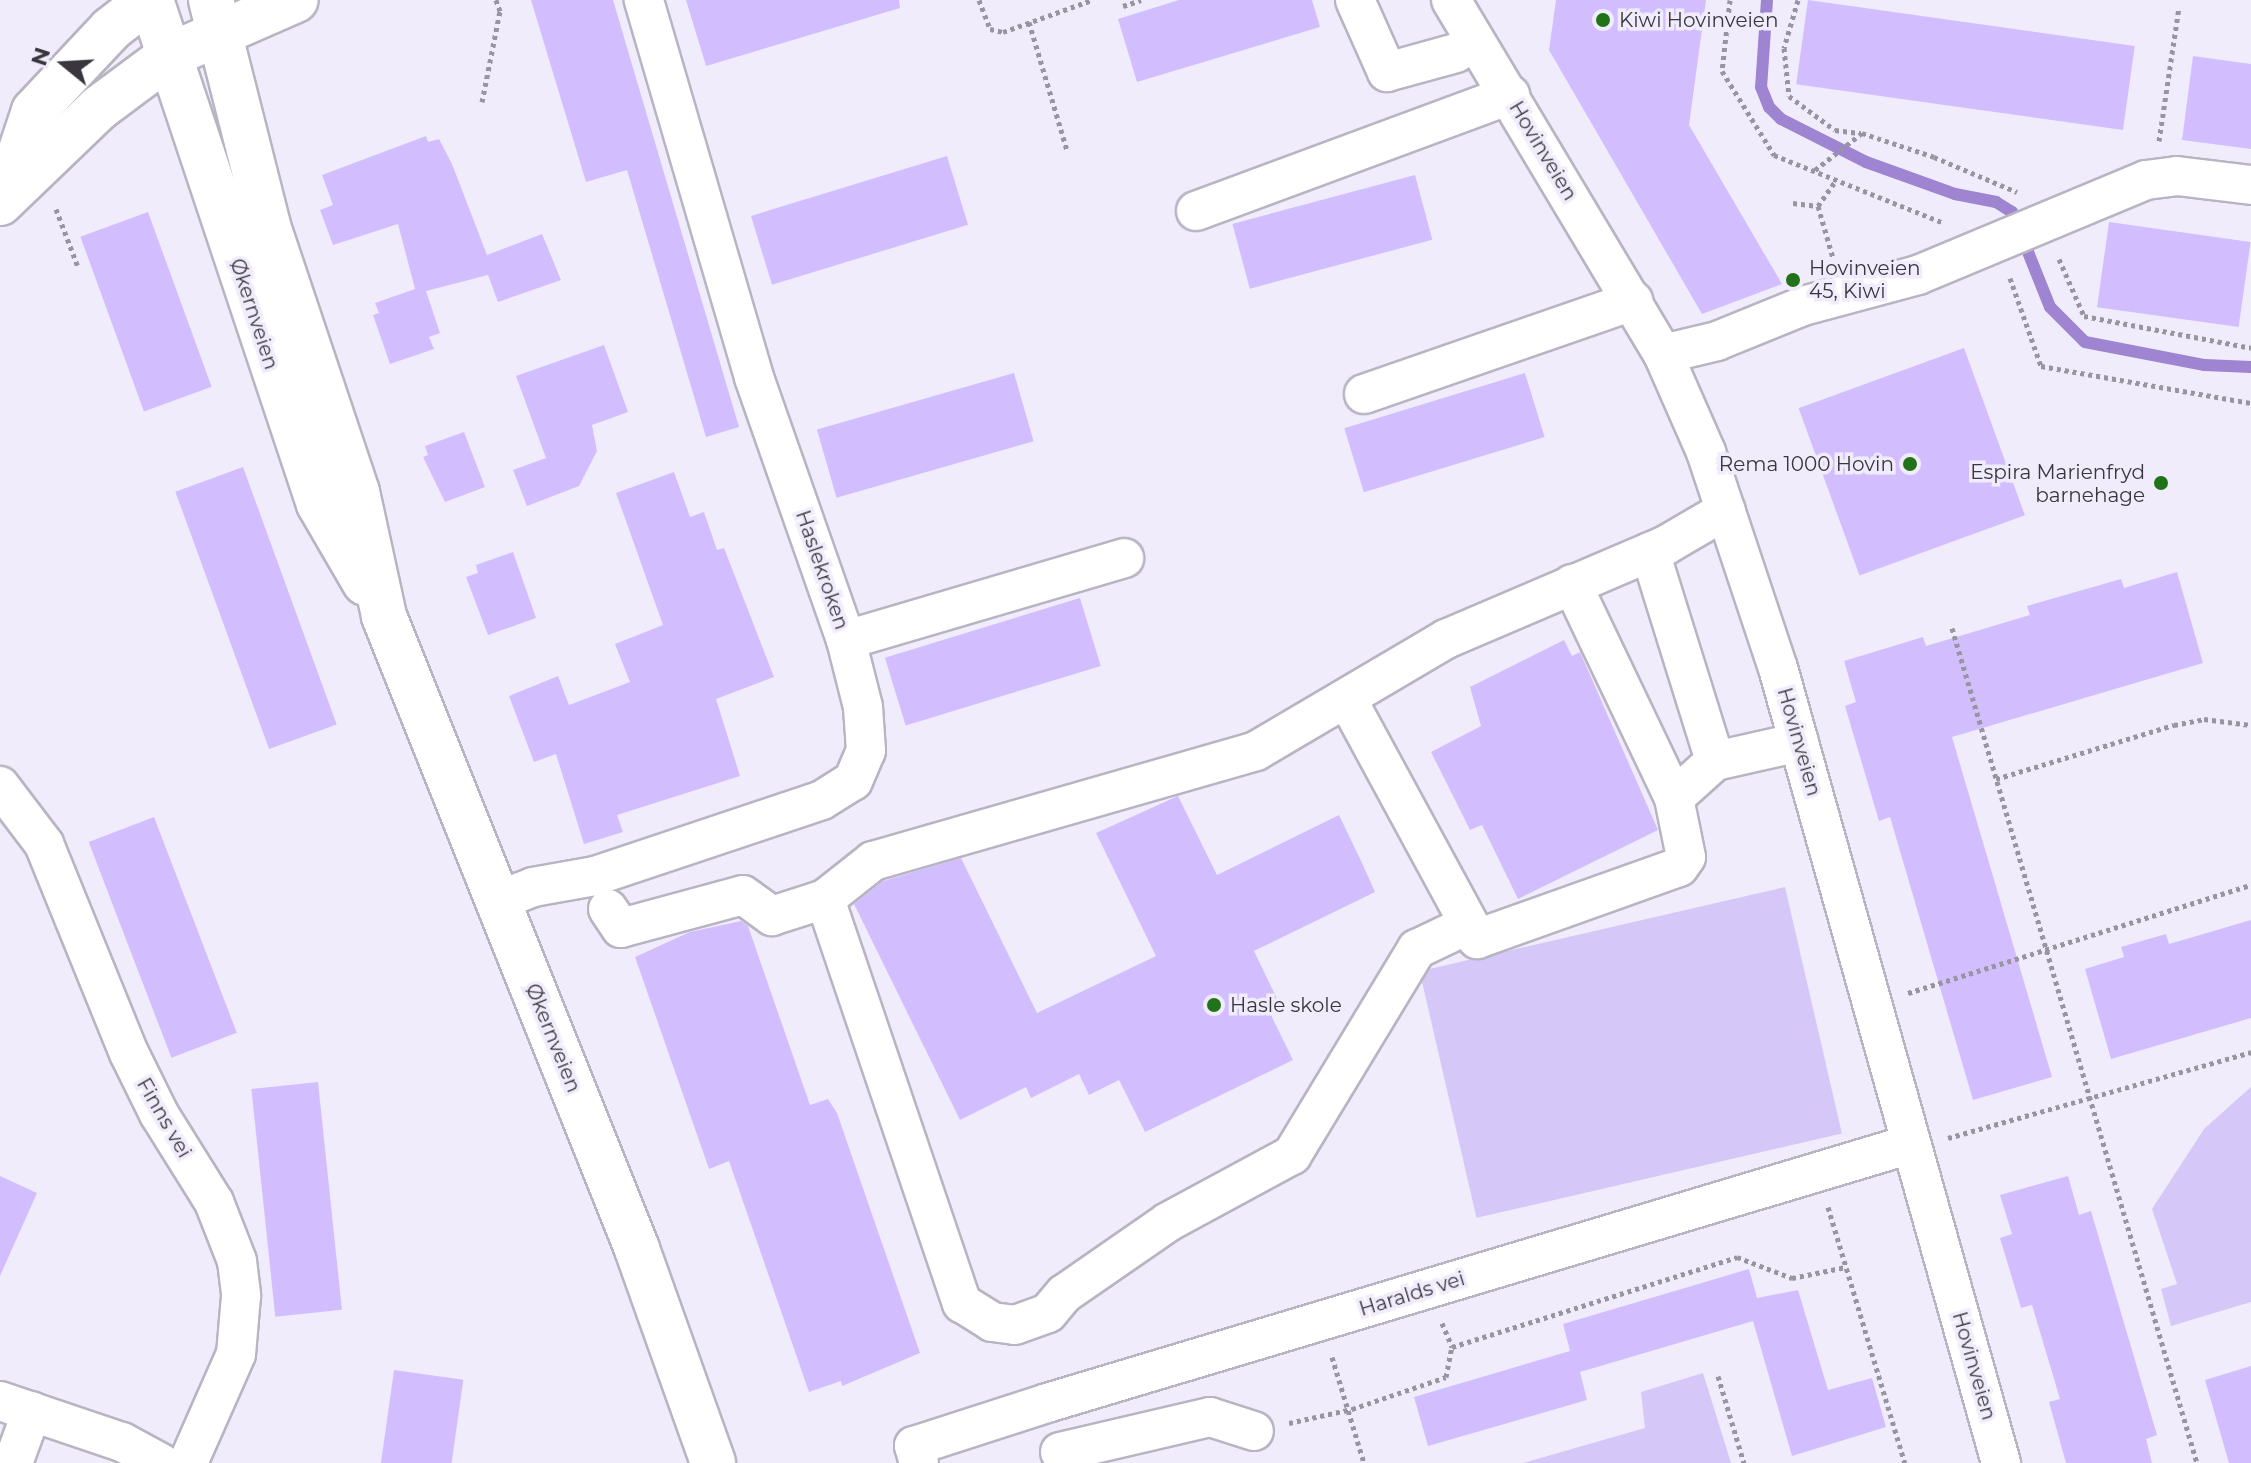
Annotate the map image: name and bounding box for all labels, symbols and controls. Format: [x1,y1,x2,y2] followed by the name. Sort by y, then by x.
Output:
[1619,8,1778,32] place label: Kiwi Hovinveien
[1594,11,1612,29] marker: Kiwi Hovinveien
[24,24,104,104] north arrow
[25,44,56,69] text: N
[1504,97,1582,205] street label: Hovinveien
[225,256,283,372] street label: Økernveien
[1809,256,1921,303] place label: Hovinveien 45, Kiwi
[1784,271,1802,289] marker: Hovinveien 45, Kiwi
[1719,452,1894,476] place label: Rema 1000 Hovin
[1901,455,1919,473] marker: Rema 1000 Hovin
[1970,460,2145,507] place label: Espira Marienfryd barnehage
[2152,474,2170,492] marker: Espira Marienfryd barnehage
[790,507,854,633] street label: Haslekroken
[1772,685,1826,799] street label: Hovinveien
[520,980,586,1096] street label: Økernveien
[1230,993,1342,1017] place label: Hasle skole
[1205,996,1223,1014] marker: Hasle skole
[132,1074,196,1162] street label: Finns vei
[1356,1267,1468,1321] street label: Haralds vei
[1947,1309,2001,1423] street label: Hovinveien

